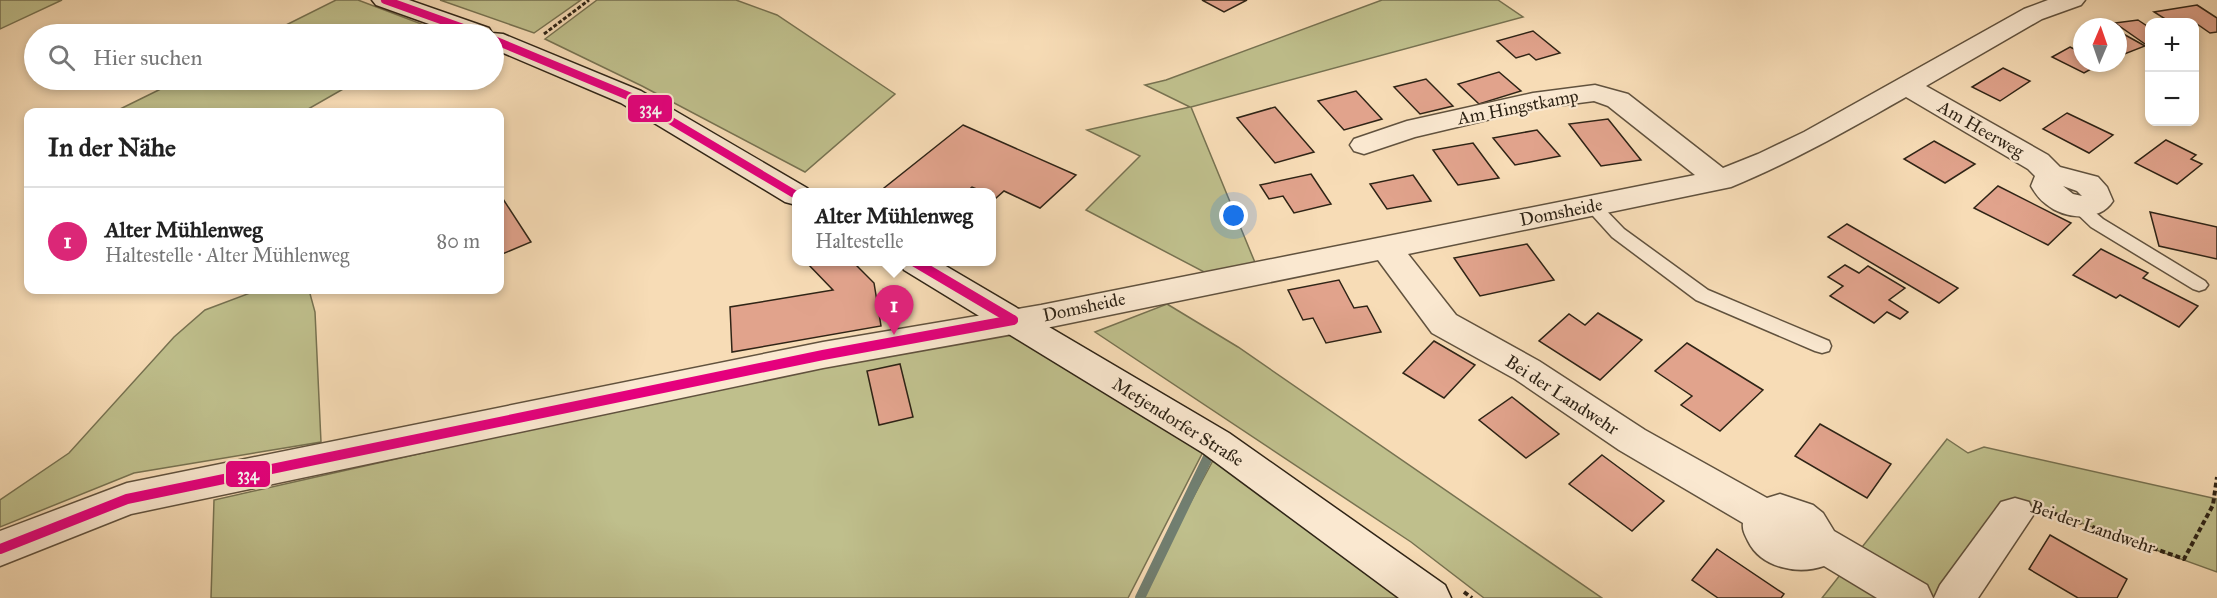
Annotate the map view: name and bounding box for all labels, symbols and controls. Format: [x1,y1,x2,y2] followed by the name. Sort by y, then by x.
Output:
[2073,18,2127,72] north arrow
[2145,18,2199,126] map controls
[2145,18,2199,72] button: +
[24,24,504,90] search box
[45,41,78,74] icon: search
[93,44,202,71] text: Hier suchen
[2145,72,2199,126] button: −
[1455,84,1581,131] street label: Am Hingstkamp
[627,94,673,123] line badge: 334
[1933,95,2029,164] street label: Am Heerweg
[639,99,662,119] text: 334
[48,131,176,163] text: In der Nähe
[792,188,996,266] popup
[1518,193,1604,231] street label: Domsheide
[1219,201,1248,230] your location
[815,202,973,229] text: Alter Mühlenweg
[105,216,262,243] text: Alter Mühlenweg
[64,229,71,253] text: 1
[437,229,480,253] text: 80 m
[815,229,904,253] text: Haltestelle
[105,243,349,267] text: Haltestelle · Alter Mühlenweg
[874,286,914,335] pin: 1
[1041,288,1127,326] street label: Domsheide
[1501,350,1623,440] street label: Bei der Landwehr
[1108,373,1248,471] street label: Metjendorfer Straße
[225,460,271,488] line badge: 334
[237,465,260,485] text: 334
[2028,495,2159,559] street label: Bei der Landwehr

